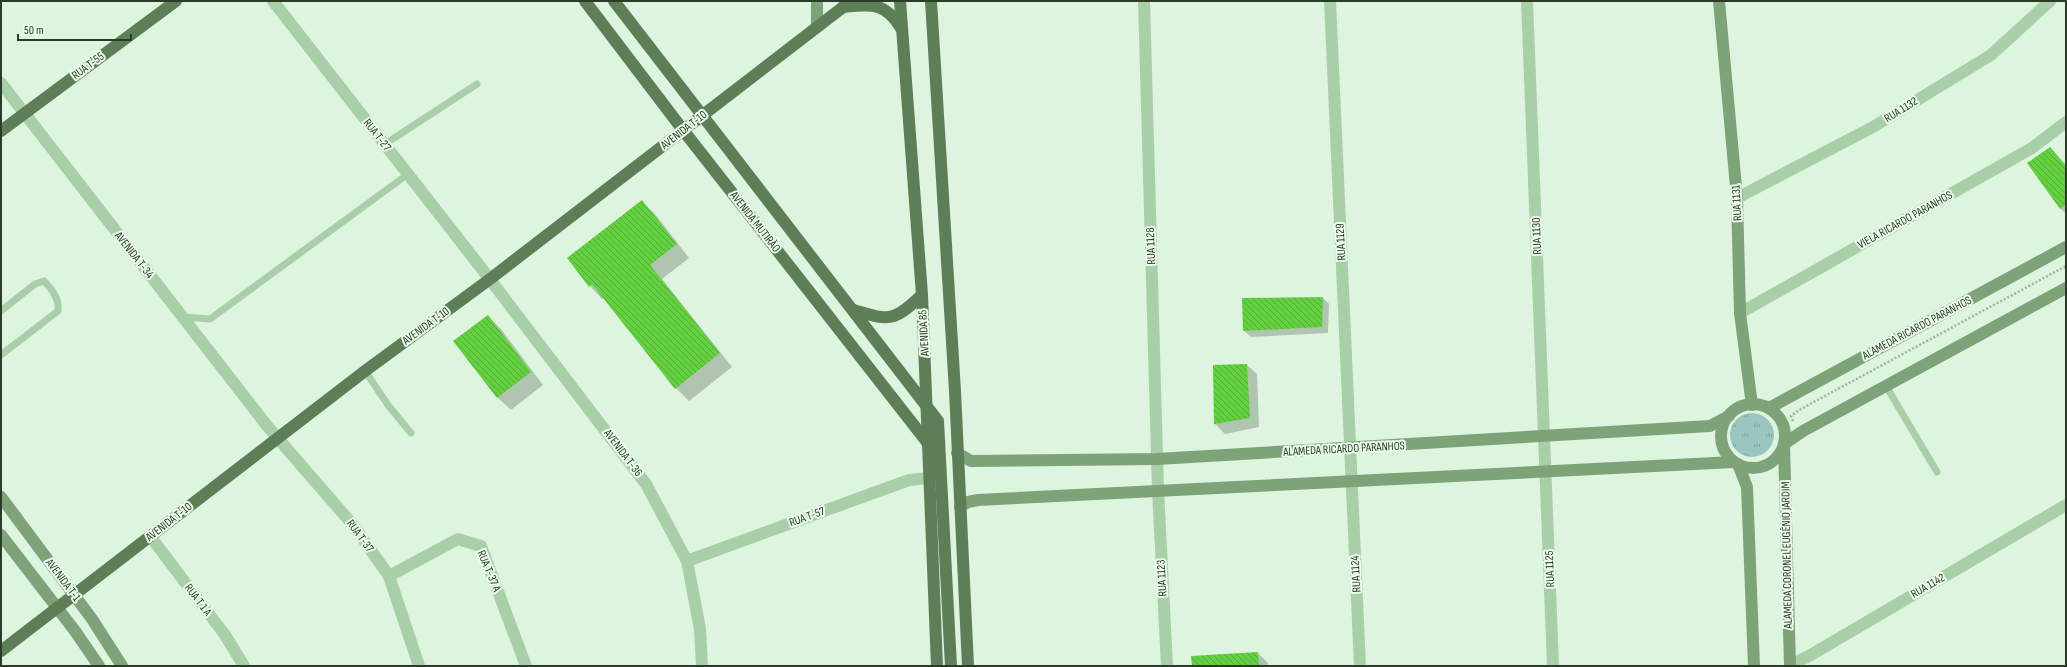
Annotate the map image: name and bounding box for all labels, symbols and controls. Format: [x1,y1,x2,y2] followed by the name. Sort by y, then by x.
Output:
[18,16,131,42] scale bar
[24,23,44,38] text: 50 m
[69,49,107,83] street label: RUA T-55
[1881,94,1921,126] street label: RUA 1132
[657,107,710,153] street label: AVENIDA T-10
[360,116,394,154] street label: RUA T-27
[1729,184,1745,221] street label: RUA 1131
[726,188,784,256] street label: AVENIDA MUTIRÃO
[1855,188,1955,252] street label: VIELA RICARDO PARANHOS
[1529,217,1545,255] street label: RUA 1130
[1333,223,1349,261] street label: RUA 1129
[1143,227,1159,265] street label: RUA 1128
[110,228,157,281] street label: AVENIDA T-34
[1859,293,1974,364] street label: ALAMEDA RICARDO PARANHOS
[399,304,453,349] street label: AVENIDA T-10
[915,309,933,358] street label: AVENIDA 85
[600,426,646,480] street label: AVENIDA T-36
[1282,438,1405,460] street label: ALAMEDA RICARDO PARANHOS
[1778,481,1796,630] street label: ALAMEDA CORONEL EUGÊNIO JARDIM
[142,499,195,545] street label: AVENIDA T-10
[787,504,827,530] street label: RUA T-57
[343,517,377,555] street label: RUA T-37
[474,548,505,595] street label: RUA T-37 A
[1542,550,1558,588] street label: RUA 1125
[42,555,84,605] street label: AVENIDA T-1
[1348,555,1364,593] street label: RUA 1124
[1154,559,1170,597] street label: RUA 1123
[1908,570,1948,602] street label: RUA 1142
[181,581,215,620] street label: RUA T 1 A

